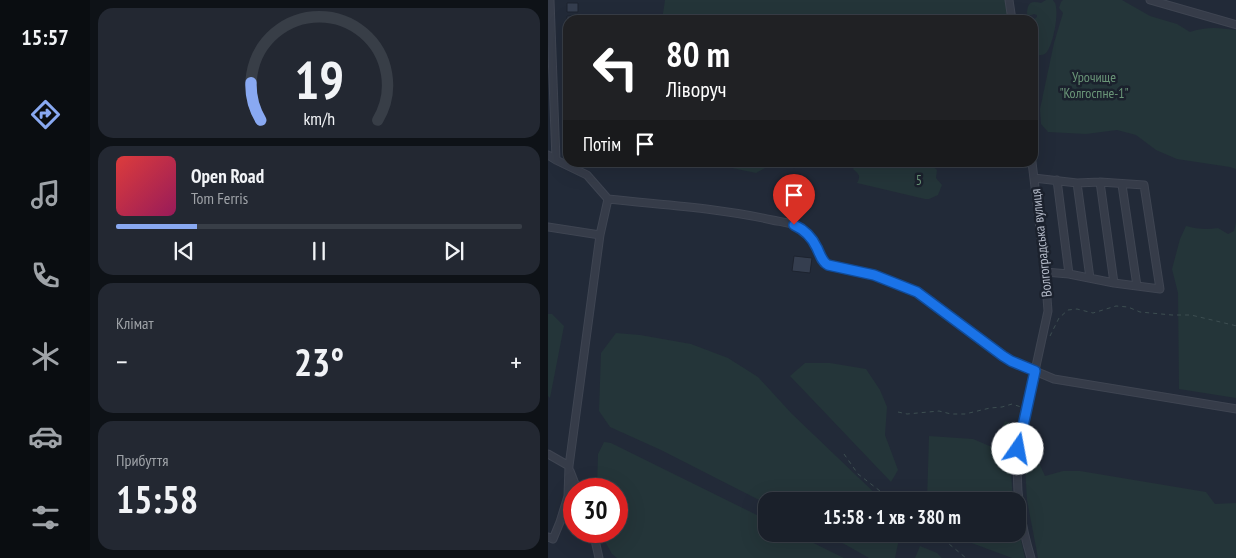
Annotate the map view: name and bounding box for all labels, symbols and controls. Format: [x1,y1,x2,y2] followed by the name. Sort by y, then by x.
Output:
[21,23,69,51] text: 15:57
[666,31,730,77] text: 80 m
[583,35,648,100] icon: left
[294,46,344,113] text: 19
[1059,68,1129,102] park label: Урочище "Колгоспне-1"
[666,75,727,103] text: Ліворуч
[28,97,63,132] icon: directions
[303,107,335,130] text: km/h
[631,130,659,158] icon: arrive
[583,132,621,156] text: Потім
[191,164,264,188] text: Open Road
[916,171,922,189] park label: 5
[773,174,815,225] pin
[28,177,63,212] icon: music
[780,181,808,209] icon: arrive
[191,188,248,208] text: Tom Ferris
[1026,188,1056,298] street label: Волгоградська вулиця
[170,237,198,265] icon: previous
[305,237,333,265] icon: pause
[440,237,468,265] icon: next
[28,258,63,293] icon: phone
[116,313,154,333] text: Клімат
[294,337,344,386] text: 23°
[28,339,63,374] icon: climate
[116,343,128,380] text: −
[510,343,522,380] text: +
[28,419,63,454] icon: car
[991,422,1043,474] position arrow
[116,450,168,470] text: Прибуття
[116,474,198,523] text: 15:58
[563,478,628,543] speed limit sign: 30
[28,500,63,535] icon: filters
[823,505,961,529] text: 15:58 · 1 хв · 380 m

